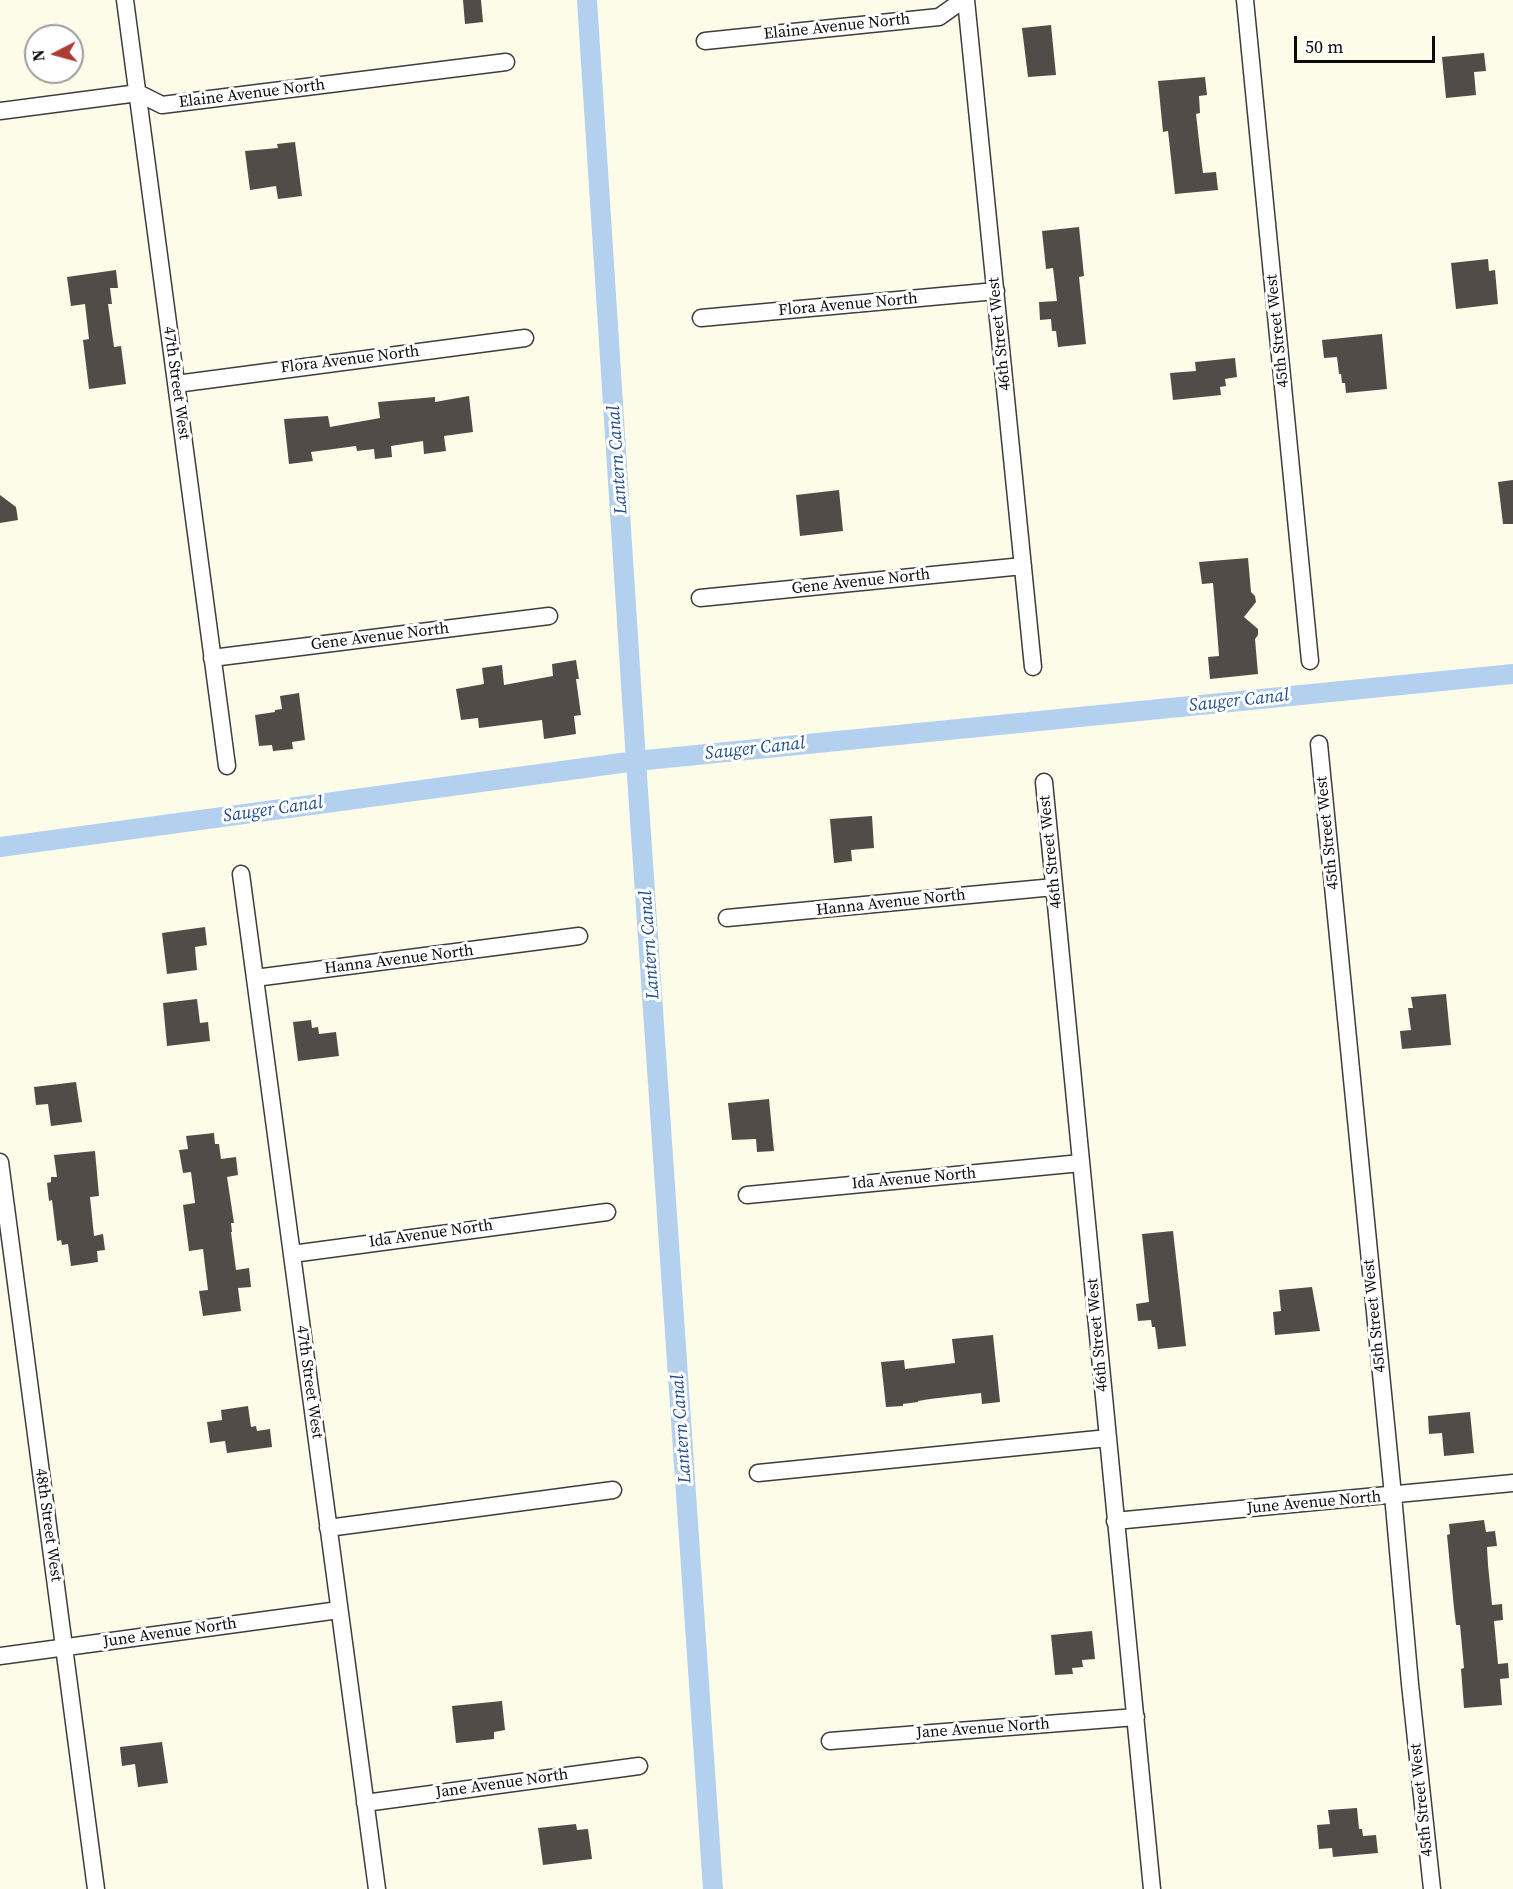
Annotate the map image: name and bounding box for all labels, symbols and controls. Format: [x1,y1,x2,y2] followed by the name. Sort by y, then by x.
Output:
[763,10,911,44] street label: Elaine Avenue North
[24,24,84,84] north arrow
[1297,24,1438,62] scale bar
[1305,34,1343,59] text: 50 m
[27,49,50,63] text: N
[178,75,326,113] street label: Elaine Avenue North
[1262,273,1294,389] street label: 45th Street West
[984,276,1016,392] street label: 46th Street West
[778,289,918,321] street label: Flora Avenue North
[159,325,193,441] street label: 47th Street West
[279,342,421,378] street label: Flora Avenue North
[603,405,633,515] water label: Lantern Canal
[791,565,931,599] street label: Gene Avenue North
[310,619,450,655] street label: Gene Avenue North
[1188,685,1290,717] water label: Sauger Canal
[704,733,806,765] water label: Sauger Canal
[1312,775,1344,891] street label: 45th Street West
[222,792,324,828] water label: Sauger Canal
[1035,794,1067,910] street label: 46th Street West
[815,886,967,920] street label: Hanna Avenue North
[635,890,665,1000] water label: Lantern Canal
[323,941,475,979] street label: Hanna Avenue North
[851,1164,977,1194] street label: Ida Avenue North
[368,1216,494,1252] street label: Ida Avenue North
[1359,1258,1391,1374] street label: 45th Street West
[1083,1277,1113,1393] street label: 46th Street West
[292,1324,326,1440] street label: 47th Street West
[667,1374,697,1484] water label: Lantern Canal
[31,1467,65,1583] street label: 48th Street West
[1246,1488,1382,1518] street label: June Avenue North
[102,1614,238,1652] street label: June Avenue North
[916,1715,1050,1743] street label: Jane Avenue North
[1406,1742,1438,1858] street label: 45th Street West
[434,1765,570,1803] street label: Jane Avenue North

